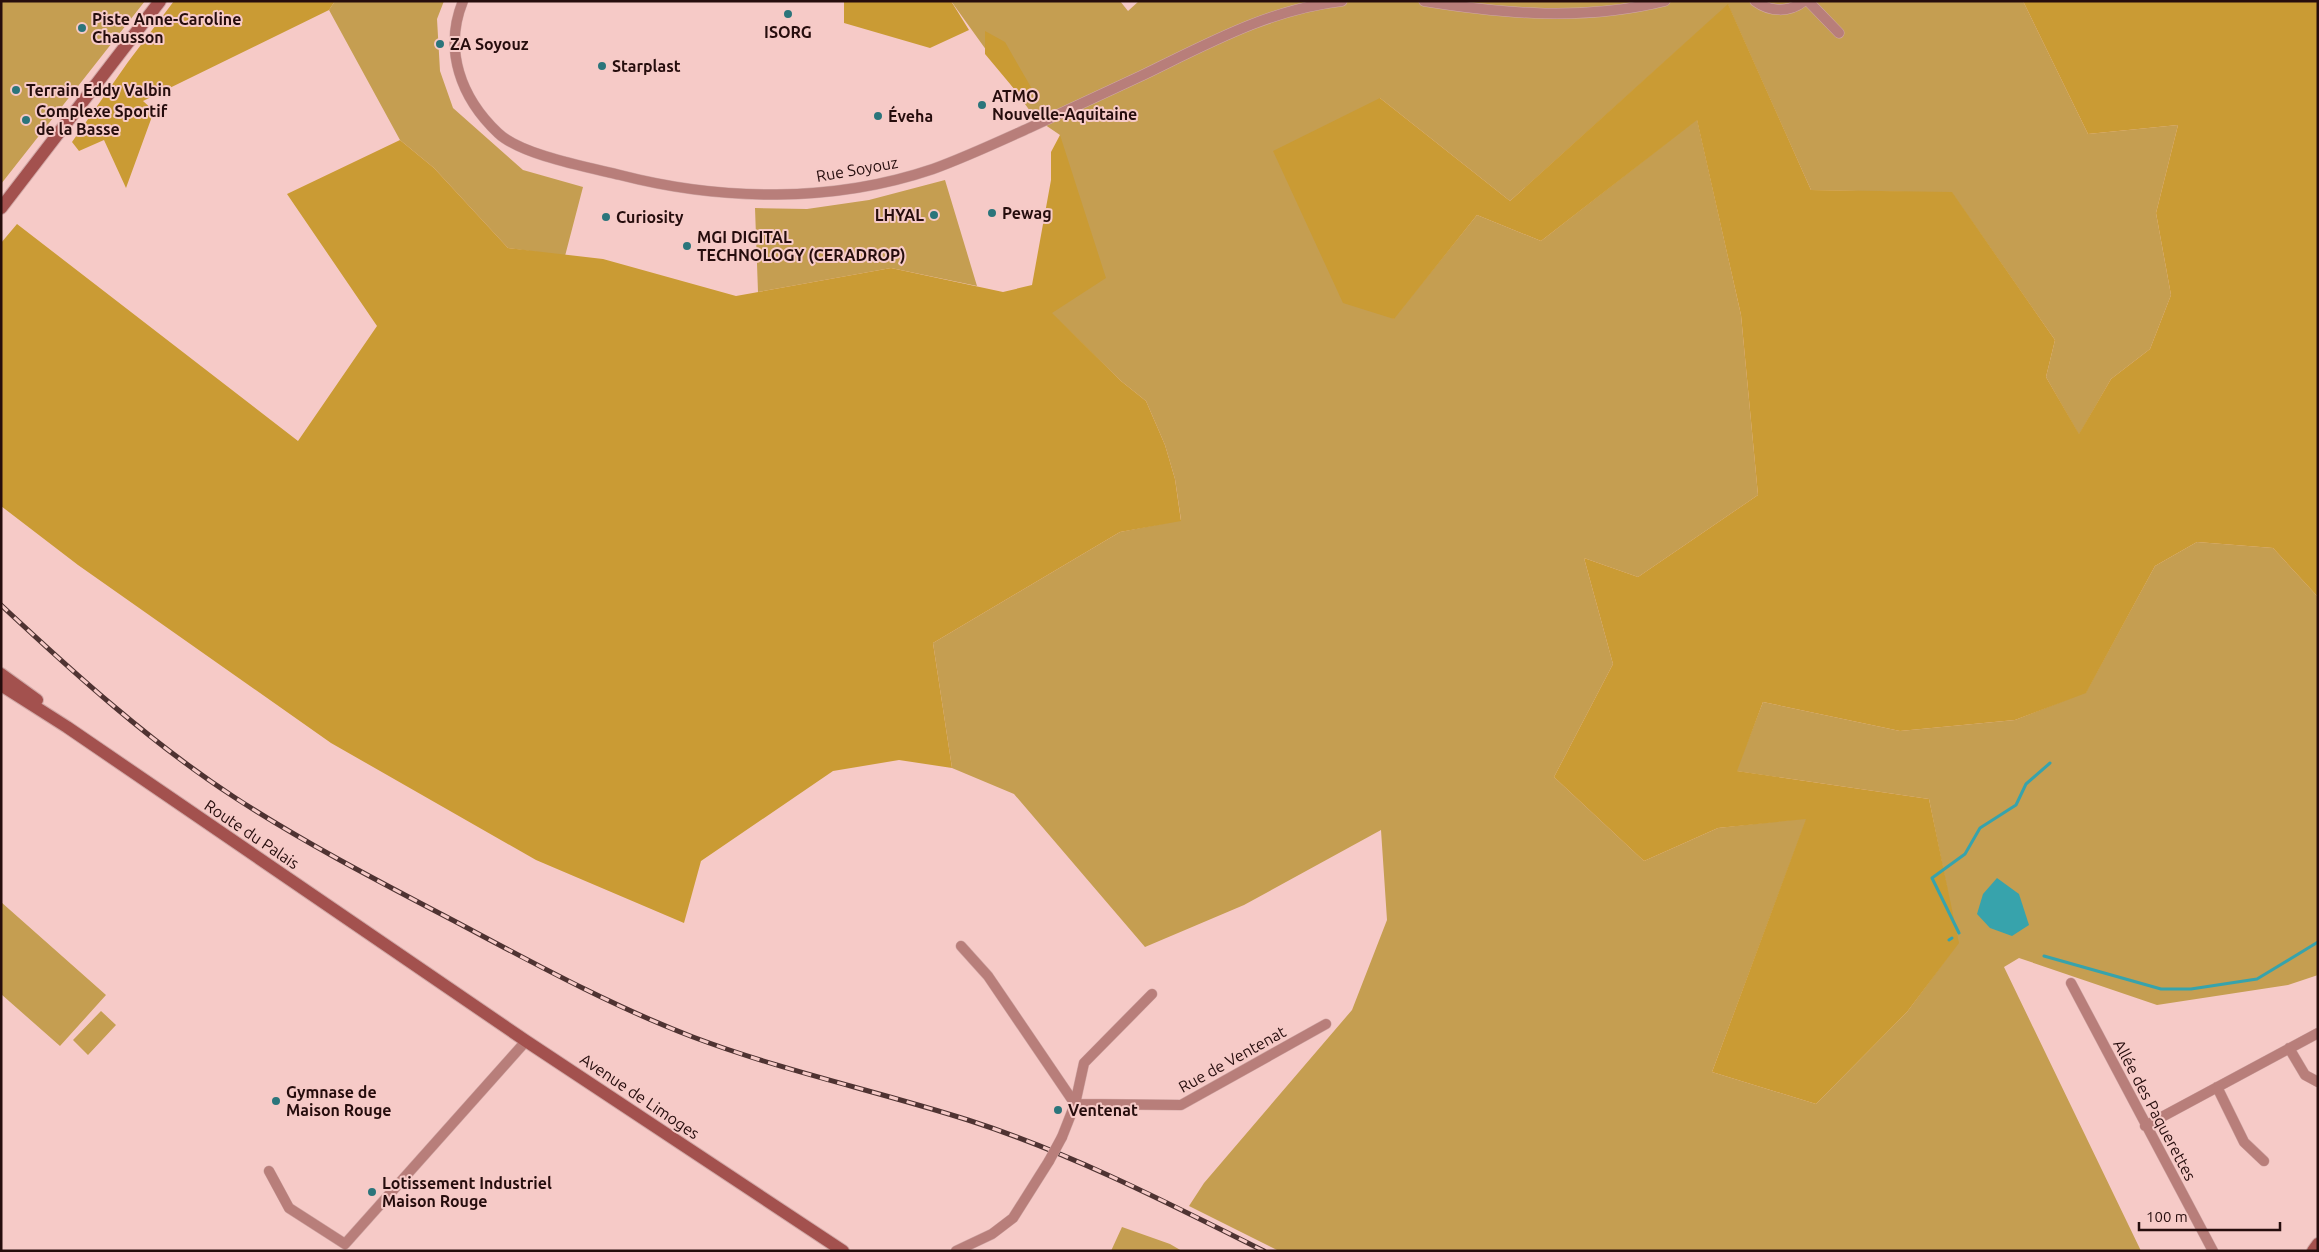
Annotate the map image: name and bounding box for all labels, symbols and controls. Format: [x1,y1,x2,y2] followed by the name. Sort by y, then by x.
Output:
[782,8,794,20] marker: ISORG
[92,10,241,46] place label: Piste Anne-Caroline Chausson
[76,22,88,34] marker: Piste Anne-Caroline Chausson
[764,23,812,41] place label: ISORG
[450,35,529,53] place label: ZA Soyouz
[434,38,446,50] marker: ZA Soyouz
[612,57,681,75] place label: Starplast
[596,60,608,72] marker: Starplast
[26,81,171,99] place label: Terrain Eddy Valbin
[10,84,22,96] marker: Terrain Eddy Valbin
[992,87,1137,123] place label: ATMO Nouvelle-Aquitaine
[976,99,988,111] marker: ATMO Nouvelle-Aquitaine
[36,102,168,138] place label: Complexe Sportif de la Basse
[888,105,933,125] place label: Éveha
[872,110,884,122] marker: Éveha
[20,114,32,126] marker: Complexe Sportif de la Basse
[815,153,899,185] street label: Rue Soyouz
[1002,204,1052,222] place label: Pewag
[875,206,924,224] place label: LHYAL
[986,207,998,219] marker: Pewag
[616,208,684,226] place label: Curiosity
[928,209,940,221] marker: LHYAL
[600,211,612,223] marker: Curiosity
[697,228,906,265] place label: MGI DIGITAL TECHNOLOGY (CERADROP)
[681,240,693,252] marker: MGI DIGITAL TECHNOLOGY (CERADROP)
[201,796,303,872] street label: Route du Palais
[1175,1022,1289,1096] street label: Rue de Ventenat
[2110,1036,2200,1184] street label: Allée des Paquerettes
[577,1050,703,1143] street label: Avenue de Limoges
[286,1083,392,1119] place label: Gymnase de Maison Rouge
[270,1095,282,1107] marker: Gymnase de Maison Rouge
[1068,1101,1138,1119] place label: Ventenat
[1052,1104,1064,1116] marker: Ventenat
[382,1174,552,1210] place label: Lotissement Industriel Maison Rouge
[366,1186,378,1198] marker: Lotissement Industriel Maison Rouge
[2139,1200,2280,1232] scale bar
[2146,1208,2188,1225] text: 100 m

